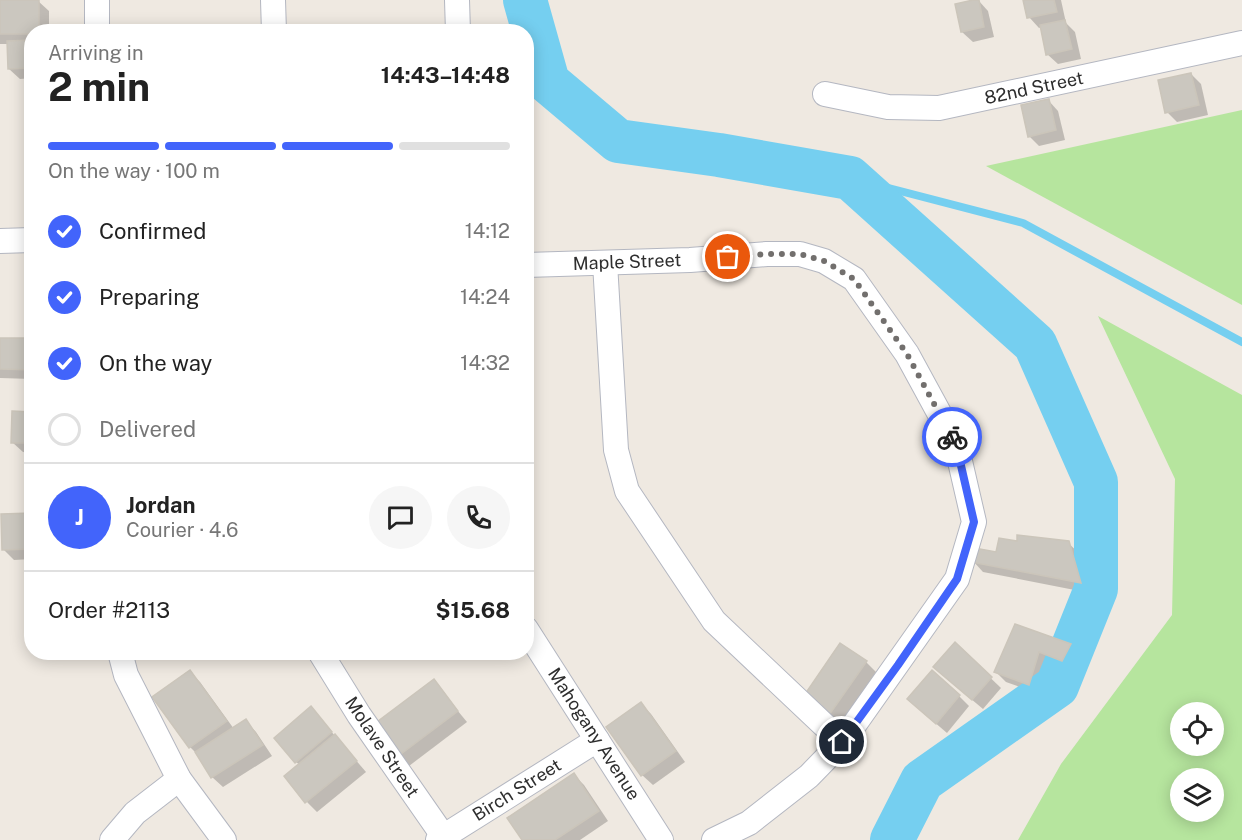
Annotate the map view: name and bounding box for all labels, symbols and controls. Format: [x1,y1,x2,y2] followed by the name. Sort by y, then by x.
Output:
[48,41,143,65] text: Arriving in
[381,62,510,88] text: 14:43–14:48
[48,64,150,110] text: 2 min
[983,67,1085,108] street label: 82nd Street
[48,159,220,183] text: On the way · 100 m
[48,215,81,248] icon: check
[99,218,206,244] text: Confirmed
[465,219,510,243] text: 14:12
[702,231,753,282] pin
[711,240,744,273] icon: bag
[572,249,682,274] street label: Maple Street
[48,281,81,314] icon: check
[99,284,200,310] text: Preparing
[460,285,510,309] text: 14:24
[48,347,81,380] icon: check
[99,350,212,376] text: On the way
[460,351,510,375] text: 14:32
[922,407,982,467] courier
[99,416,196,442] text: Delivered
[936,421,969,454] icon: bike
[369,486,432,549] button: chat
[447,486,510,549] button: phone
[126,492,195,518] text: Jordan
[75,504,84,530] text: J
[126,518,238,542] text: Courier · 4.6
[48,597,170,623] text: Order #2113
[436,597,510,623] text: $15.68
[544,664,645,804] street label: Mahogany Avenue
[341,692,424,801] street label: Molave Street
[1170,702,1224,822] map controls
[1170,702,1224,756] button: locate
[816,716,867,767] pin
[825,725,858,758] icon: home
[469,754,565,825] street label: Birch Street
[1170,768,1224,822] button: layers

